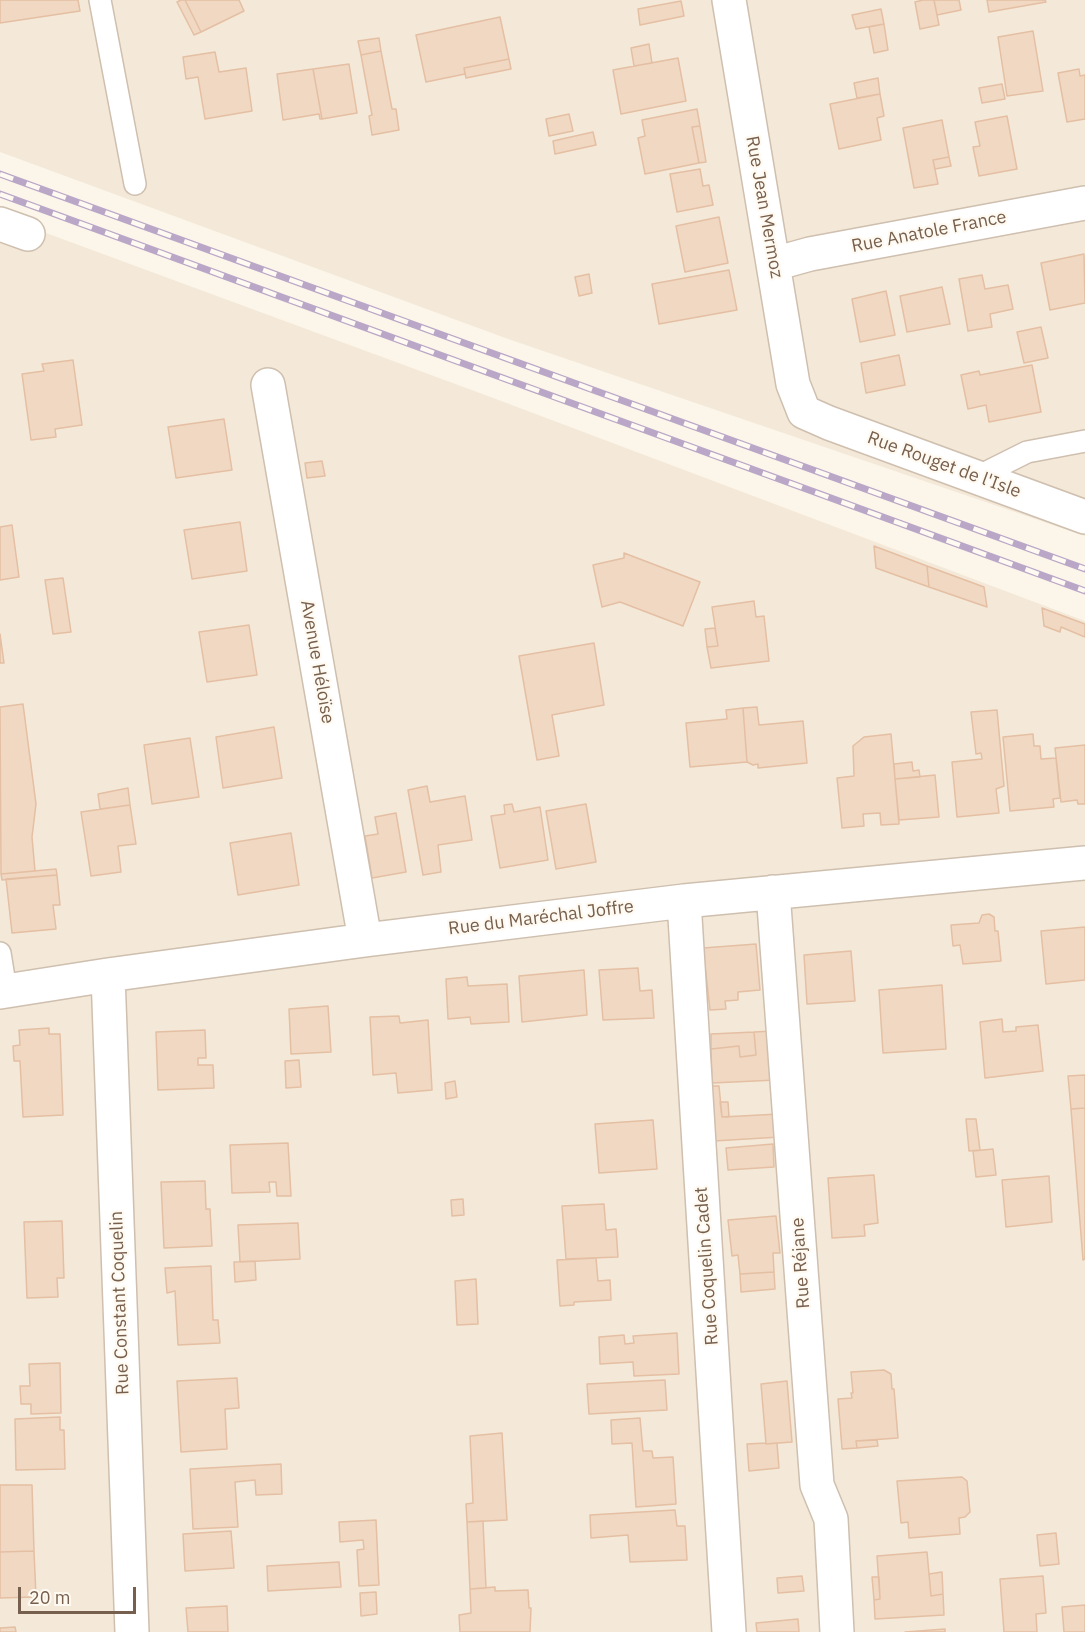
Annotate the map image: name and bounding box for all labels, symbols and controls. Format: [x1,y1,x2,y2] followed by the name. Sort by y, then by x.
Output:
[741,134,787,280] street label: Rue Jean Mermoz
[850,206,1008,258] street label: Rue Anatole France
[864,427,1024,503] street label: Rue Rouget de l'Isle
[296,599,338,725] street label: Avenue Héloïse
[447,896,635,940] street label: Rue du Maréchal Joffre
[691,1186,723,1346] street label: Rue Coquelin Cadet
[106,1211,134,1395] street label: Rue Constant Coquelin
[787,1217,815,1309] street label: Rue Réjane
[21,1575,140,1613] scale bar
[29,1586,71,1609] text: 20 m

